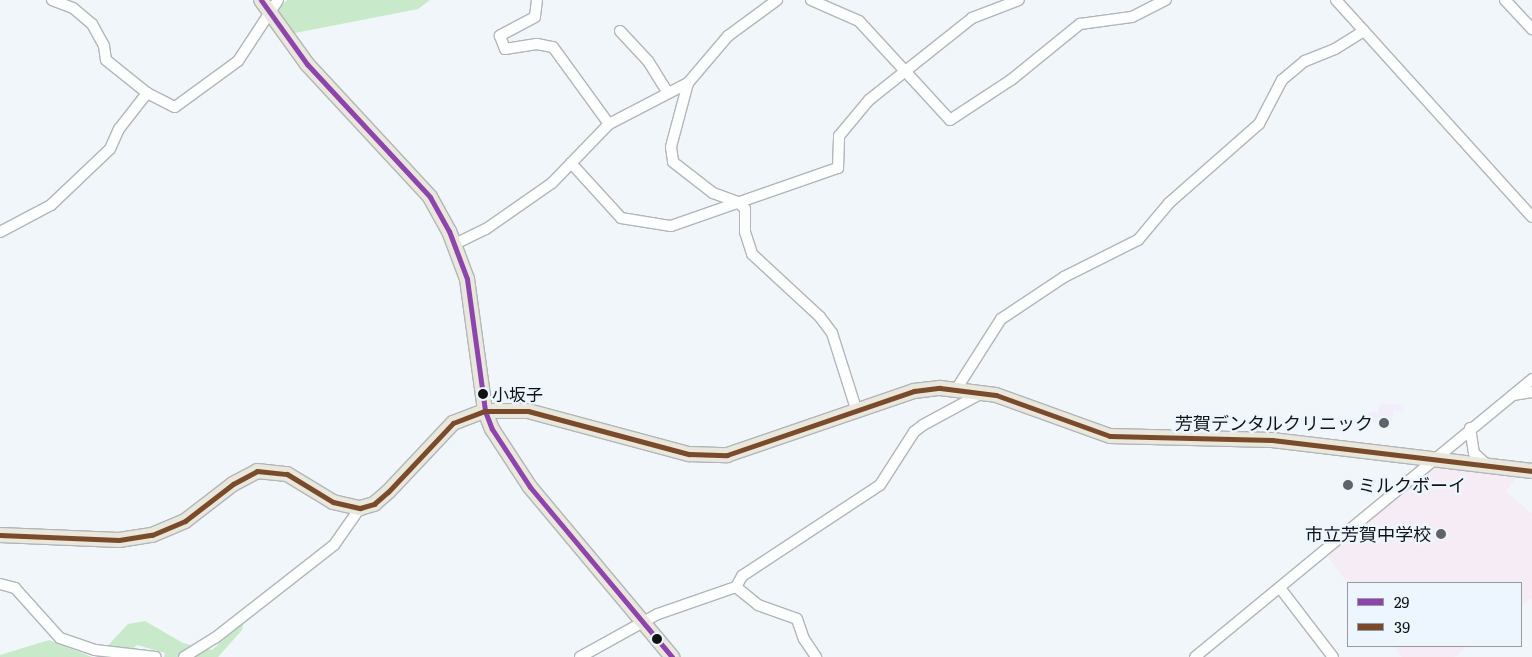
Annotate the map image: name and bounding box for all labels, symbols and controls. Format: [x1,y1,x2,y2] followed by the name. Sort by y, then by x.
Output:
[492,384,543,404] place label: 小坂子
[478,389,488,399] marker: 小坂子
[1175,412,1373,434] place label: 芳賀デンタルクリニック
[1377,416,1391,430] marker: 芳賀デンタルクリニック
[1358,474,1466,496] place label: ミルクボーイ
[1342,479,1354,491] marker: ミルクボーイ
[1305,523,1431,545] place label: 市立芳賀中学校
[1435,528,1447,540] marker: 市立芳賀中学校
[1347,582,1522,647] legend
[1394,590,1409,613] text: 29
[1394,615,1410,638] text: 39
[652,634,662,644] unlabelled marker

